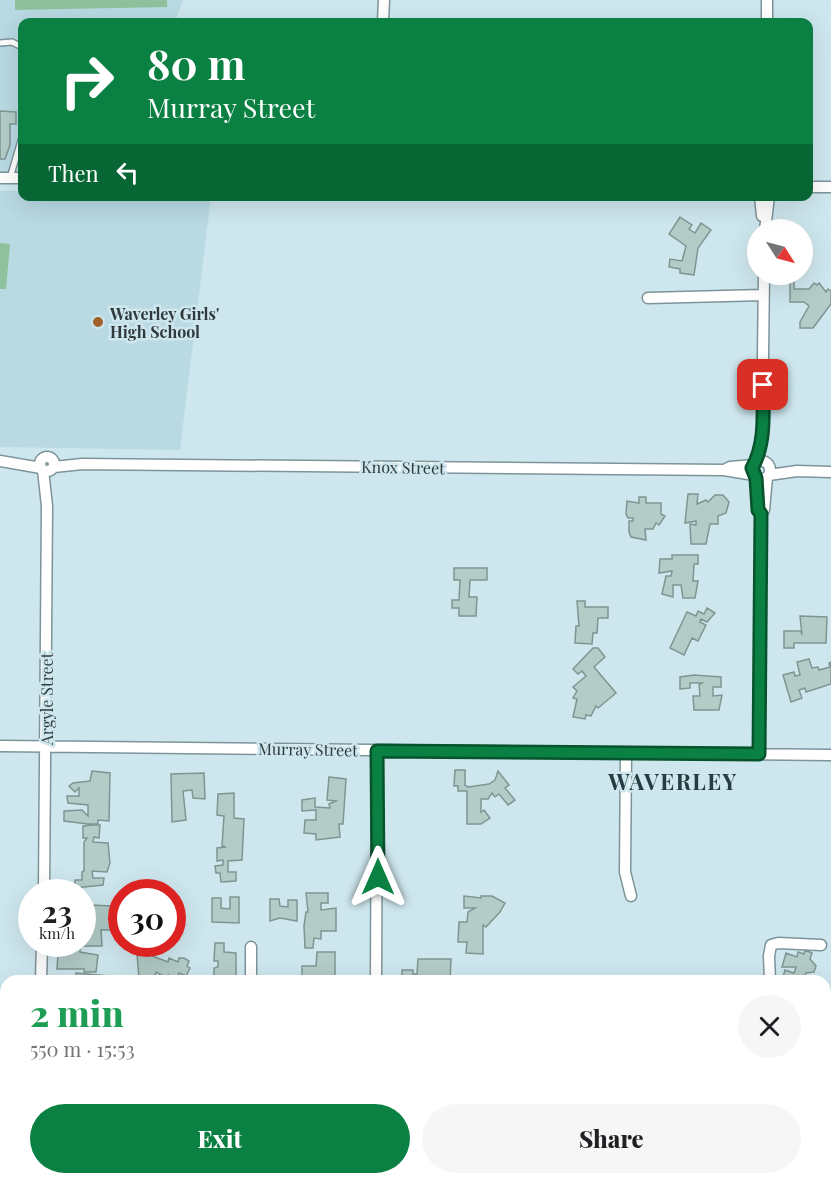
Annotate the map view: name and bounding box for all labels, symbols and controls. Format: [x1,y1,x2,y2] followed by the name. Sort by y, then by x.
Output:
[147,35,245,91] text: 80 m
[48,42,126,120] icon: right
[147,89,315,125] text: Murray Street
[111,156,144,189] icon: left
[48,158,99,188] text: Then
[747,219,813,285] north arrow
[747,219,813,285] map controls
[109,303,219,342] place label: Waverley Girls' High School
[91,315,105,329] marker: Waverley Girls' High School
[737,359,788,410] pin
[746,368,779,401] icon: arrive
[361,456,445,478] street label: Knox Street
[36,652,57,746] street label: Argyle Street
[258,738,358,760] street label: Murray Street
[607,766,738,796] district label: WAVERLEY
[346,845,410,909] position arrow
[108,879,186,957] speed limit sign: 30
[42,891,72,931] text: 23
[39,923,75,943] text: km/h
[30,988,124,1036] text: 2 min
[738,995,801,1058] button: close
[30,1035,135,1062] text: 550 m · 15:53
[30,1104,410,1173] button: Exit
[422,1104,801,1173] button: Share

